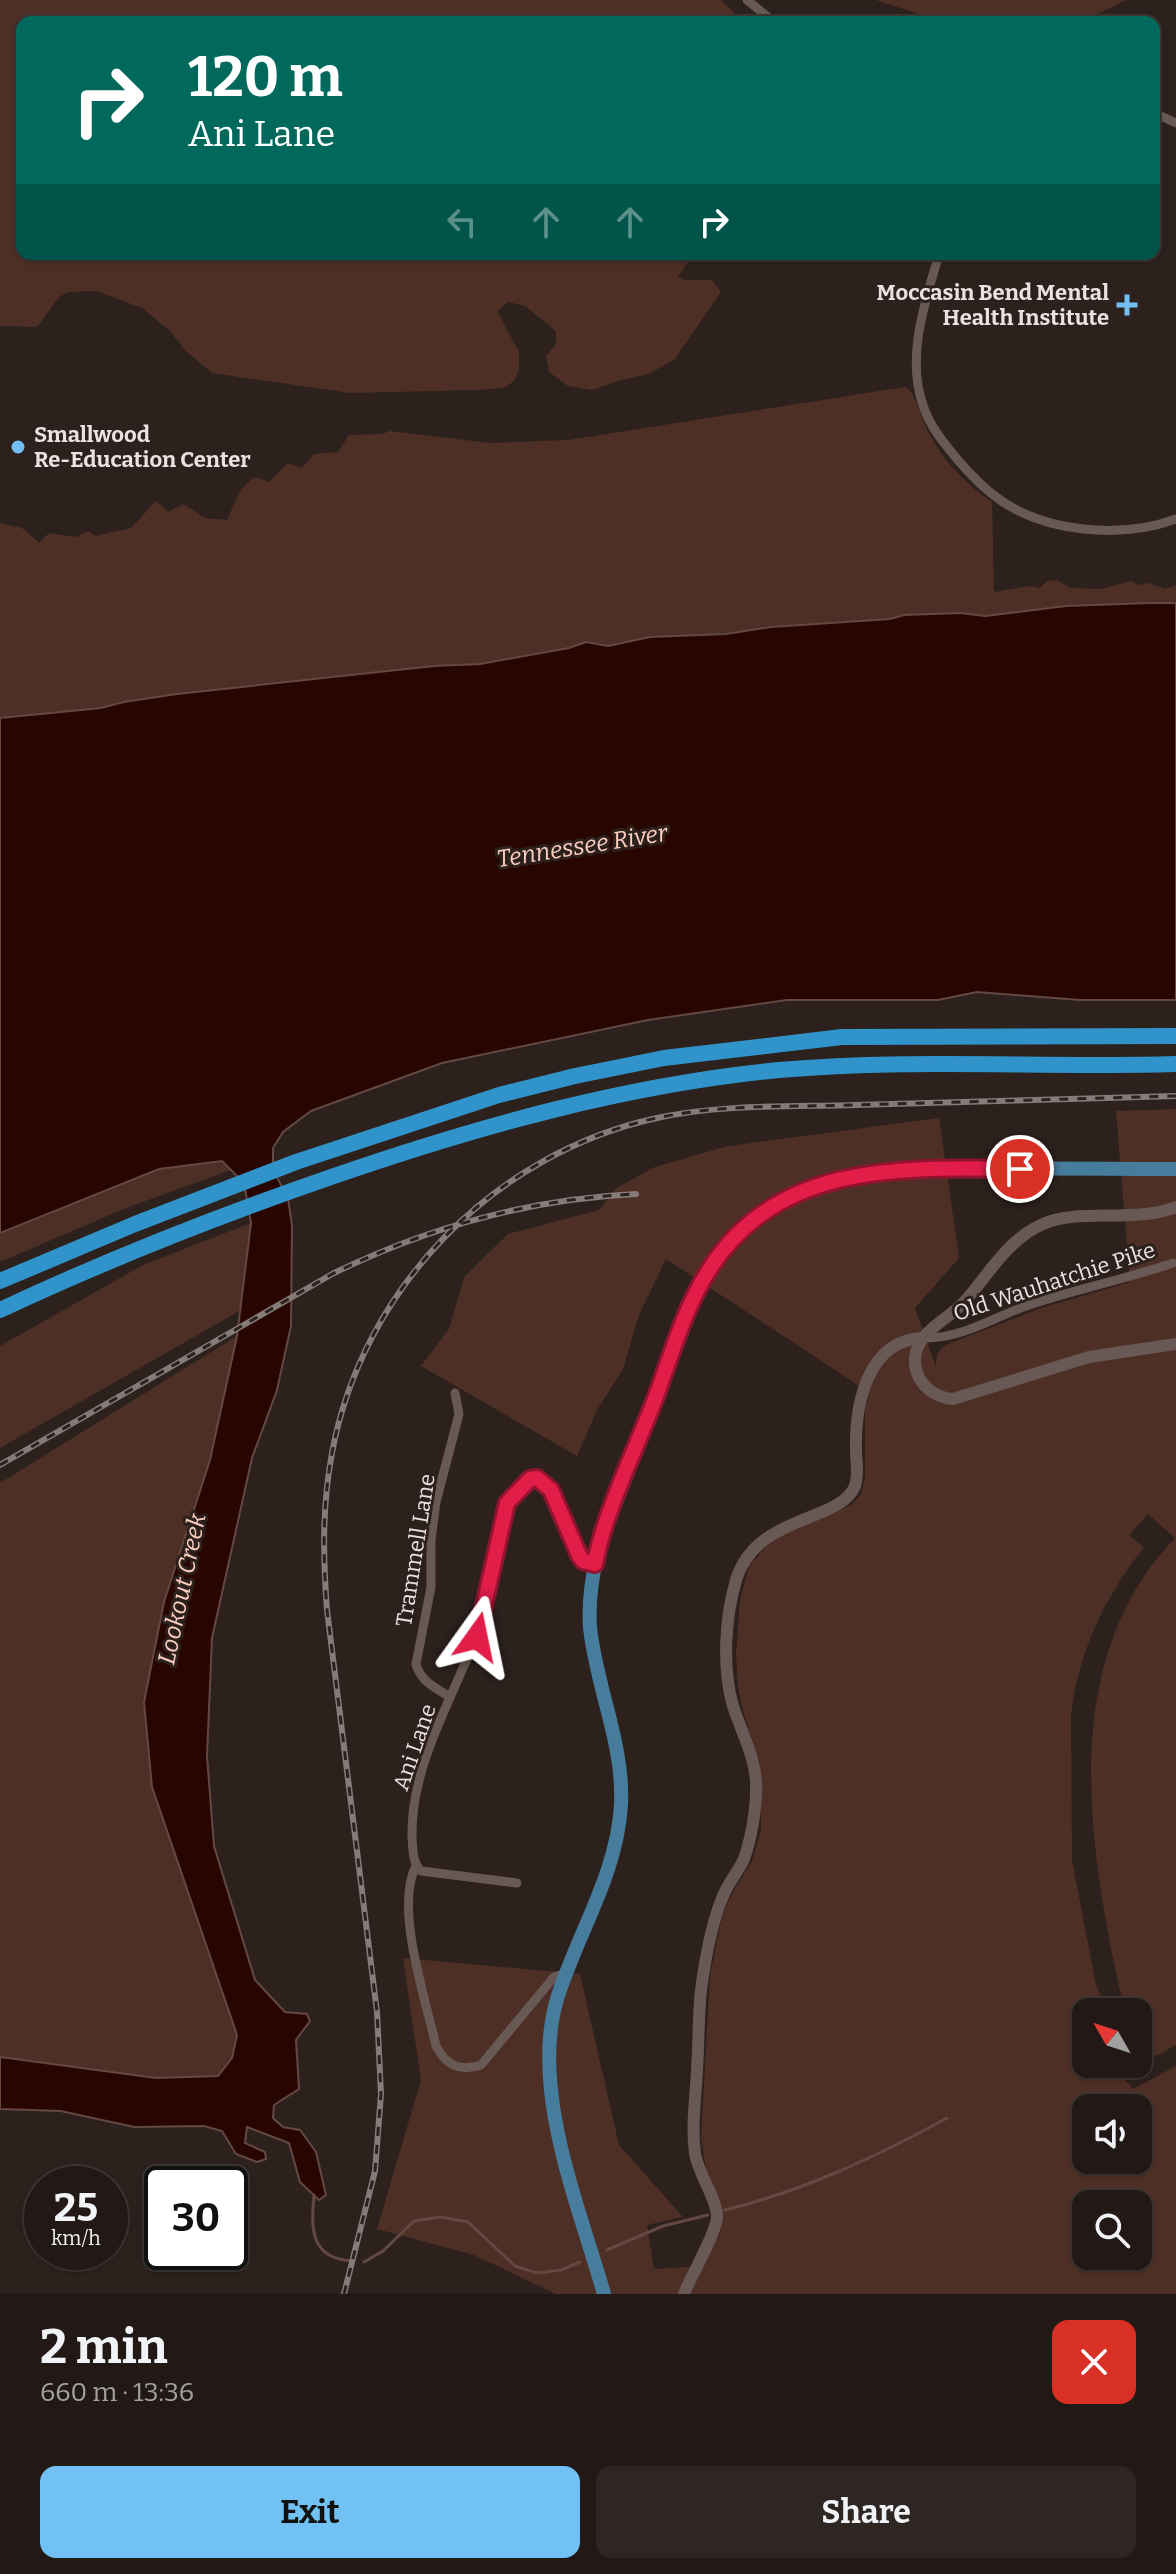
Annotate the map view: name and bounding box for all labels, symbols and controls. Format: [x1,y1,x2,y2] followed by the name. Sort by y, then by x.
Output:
[188,44,343,111] text: 120 m
[56,48,160,152] icon: right
[188,112,335,156] text: Ani Lane
[440,200,484,244] icon: left
[524,200,568,244] icon: ahead
[608,200,652,244] icon: ahead
[692,200,736,244] icon: right
[877,279,1109,331] place label: Moccasin Bend Mental Health Institute
[1116,294,1138,316] marker: Moccasin Bend Mental Health Institute
[34,421,251,473] place label: Smallwood Re-Education Center
[9,438,27,456] marker: Smallwood Re-Education Center
[495,819,670,873] water label: Tennessee River
[986,1135,1054,1203] pin
[998,1147,1042,1191] icon: arrive
[950,1236,1158,1327] street label: Old Wauhatchie Pike
[390,1472,441,1628] street label: Trammell Lane
[152,1510,212,1667] water label: Lookout Creek
[435,1595,519,1679] position arrow
[387,1700,442,1794] street label: Ani Lane
[1072,1998,1152,2078] north arrow
[1072,1998,1152,2270] map controls
[1072,2094,1152,2174] button: sound
[144,2166,248,2270] speed limit sign: 30
[54,2184,98,2232] text: 25
[1072,2190,1152,2270] button: search
[51,2226,101,2250] text: km/h
[40,2318,168,2376] text: 2 min
[1052,2320,1136,2404] button: close
[40,2377,194,2408] text: 660 m · 13:36
[40,2466,580,2558] button: Exit
[596,2466,1136,2558] button: Share

